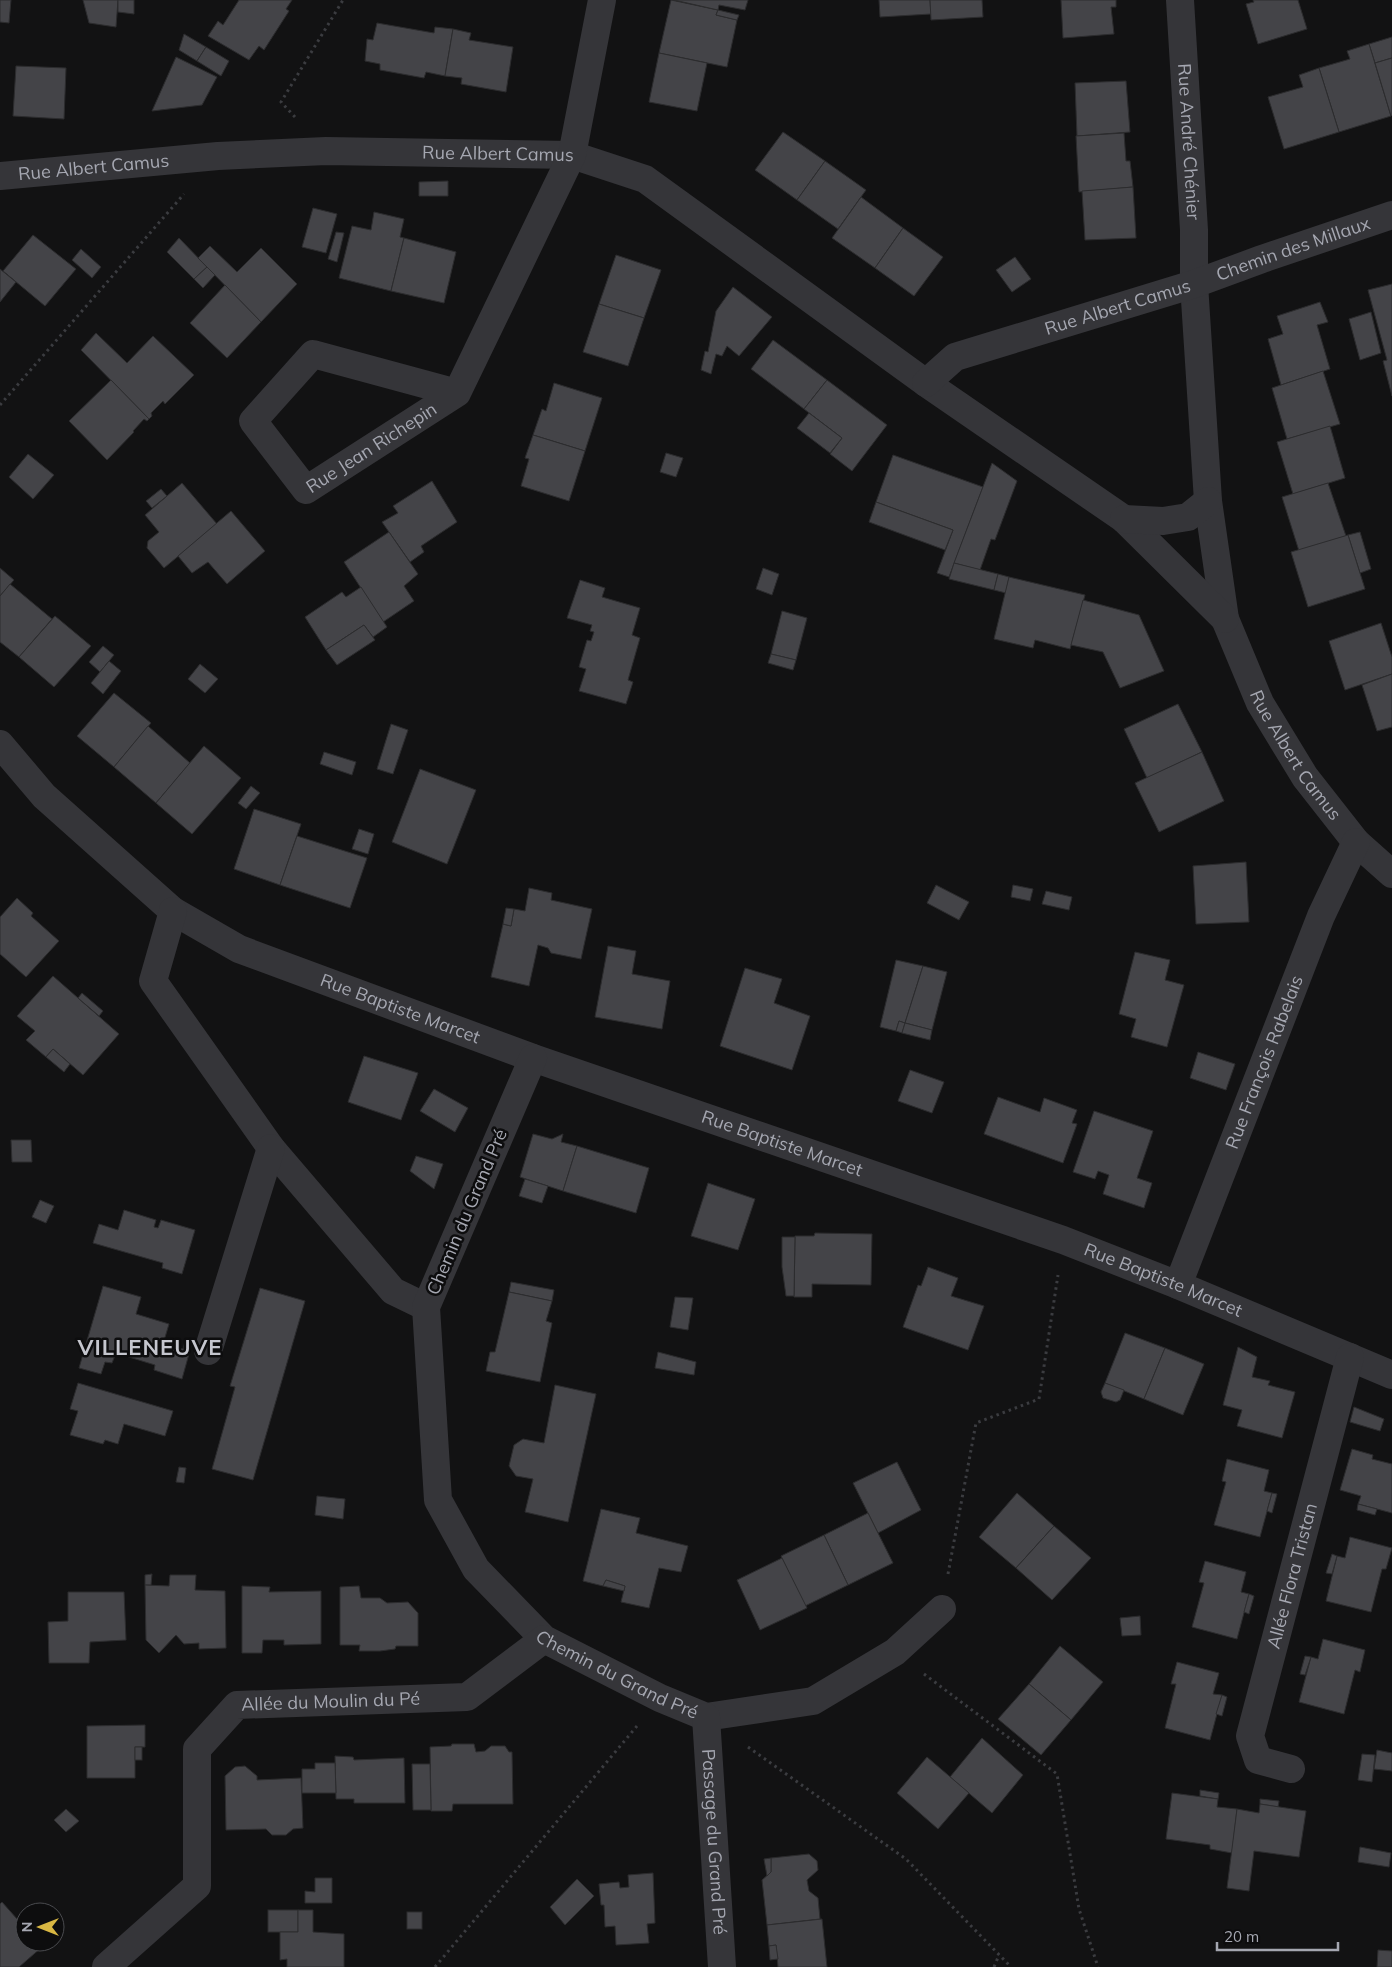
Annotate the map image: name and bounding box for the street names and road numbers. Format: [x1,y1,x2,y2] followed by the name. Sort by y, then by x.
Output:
[1173,63,1205,221] street label: Rue André Chénier
[422,141,574,166] street label: Rue Albert Camus
[17,149,170,185] street label: Rue Albert Camus
[1213,211,1373,286] street label: Chemin des Millaux
[1042,274,1193,340] street label: Rue Albert Camus
[302,397,441,498] street label: Rue Jean Richepin
[1245,687,1347,825] street label: Rue Albert Camus
[317,968,484,1048] street label: Rue Baptiste Marcet
[1220,972,1308,1152] street label: Rue François Rabelais
[699,1105,866,1181] street label: Rue Baptiste Marcet
[421,1125,512,1298] street label: Chemin du Grand Pré
[1081,1237,1246,1322] street label: Rue Baptiste Marcet
[1262,1501,1322,1651] street label: Allée Flora Tristan
[531,1625,702,1724] street label: Chemin du Grand Pré
[241,1687,421,1716] street label: Allée du Moulin du Pé
[697,1748,732,1935] street label: Passage du Grand Pré

